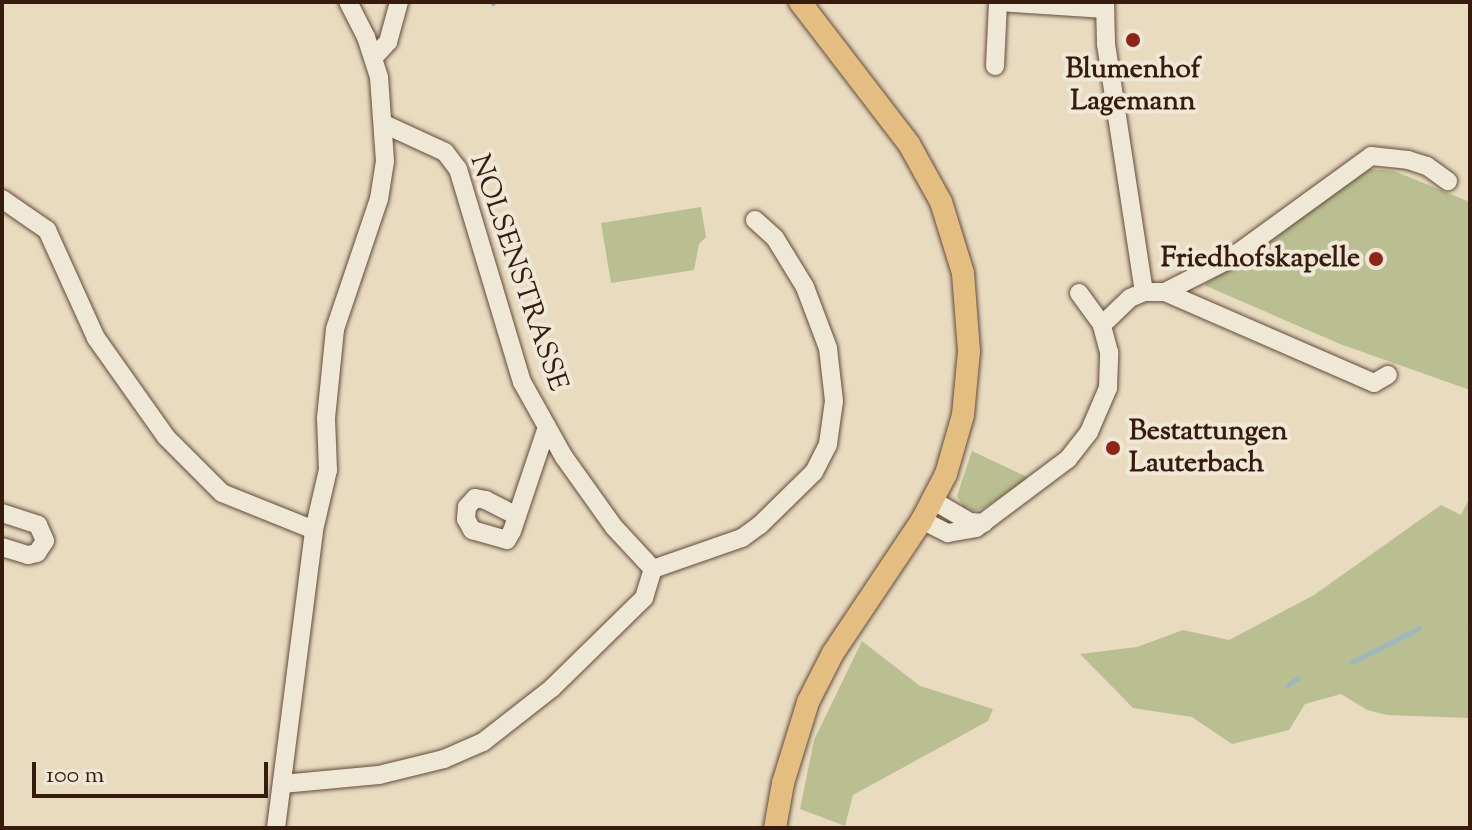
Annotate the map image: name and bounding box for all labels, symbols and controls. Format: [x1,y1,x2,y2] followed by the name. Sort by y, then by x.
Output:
[1124,31,1142,49] marker: Blumenhof Lagemann
[1066,53,1200,119] place label: Blumenhof Lagemann
[462,150,574,396] street label: NOLSENSTRASSE
[1161,242,1360,276] place label: Friedhofskapelle
[1367,250,1385,268] marker: Friedhofskapelle
[1129,415,1288,481] place label: Bestattungen Lauterbach
[1104,439,1122,457] marker: Bestattungen Lauterbach
[36,746,272,796] scale bar
[46,759,104,793] text: 100 m

